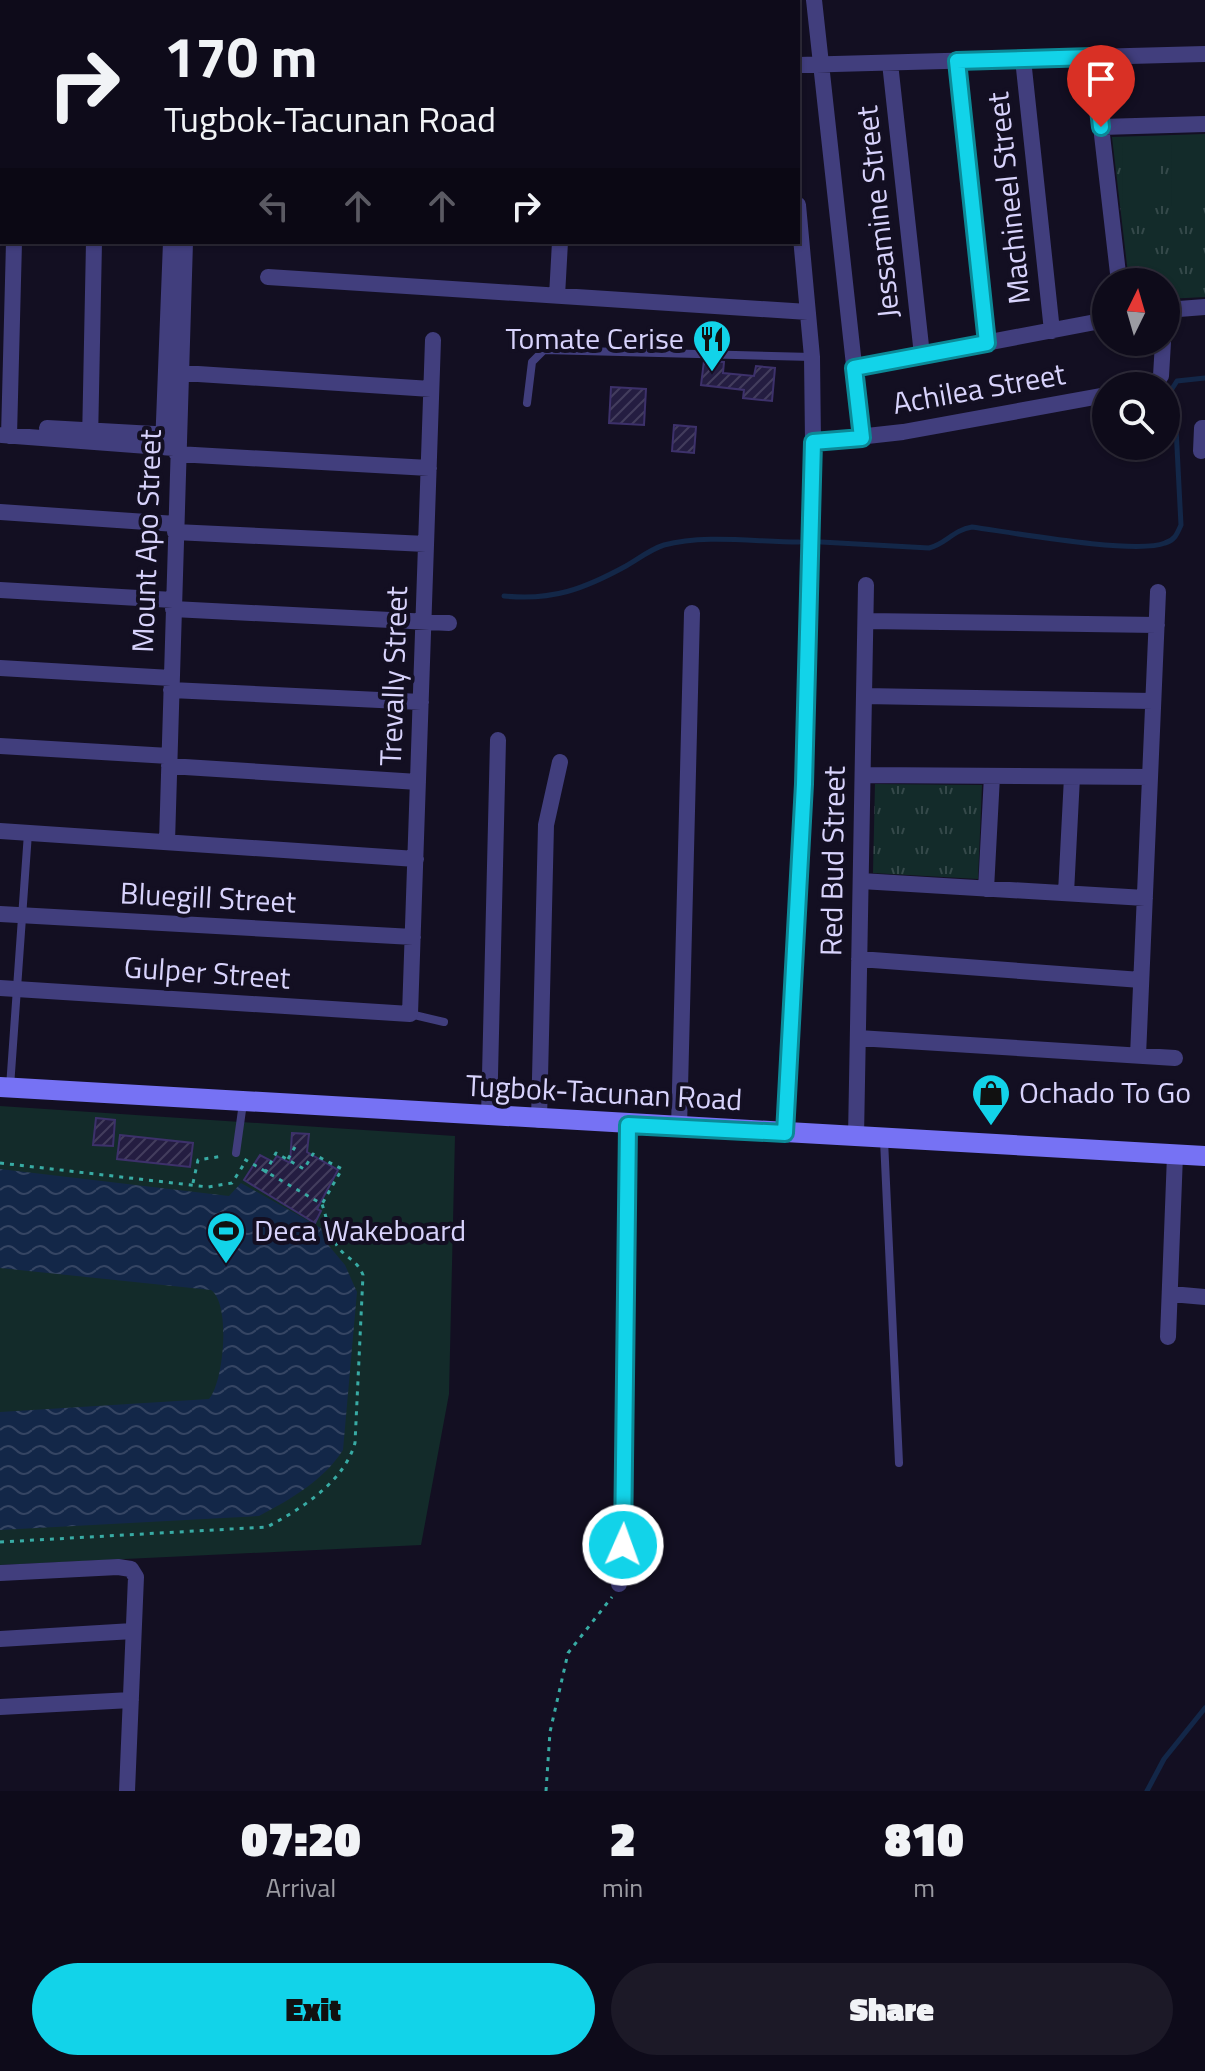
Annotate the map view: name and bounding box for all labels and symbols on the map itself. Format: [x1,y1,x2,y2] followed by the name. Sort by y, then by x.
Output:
[1067,45,1135,127] pin
[974,89,1042,307] street label: Machineel Street
[843,103,911,321] street label: Jessamine Street
[1092,268,1180,356] north arrow
[506,315,684,361] place label: Tomate Cerise
[691,318,733,373] restaurant icon: Tomate Cerise
[889,350,1069,426] street label: Achilea Street
[119,428,173,653] street label: Mount Apo Street
[367,585,419,767] street label: Trevally Street
[807,765,857,956] street label: Red Bud Street
[119,869,298,925] street label: Bluegill Street
[122,943,292,1001] street label: Gulper Street
[465,1062,743,1122] street label: Tugbok-Tacunan Road
[1019,1069,1191,1115] place label: Ochado To Go
[970,1072,1012,1127] shop icon: Ochado To Go
[254,1207,466,1253] place label: Deca Wakeboard
[205,1210,247,1265] sports icon: Deca Wakeboard
[581,1503,665,1587] position arrow

